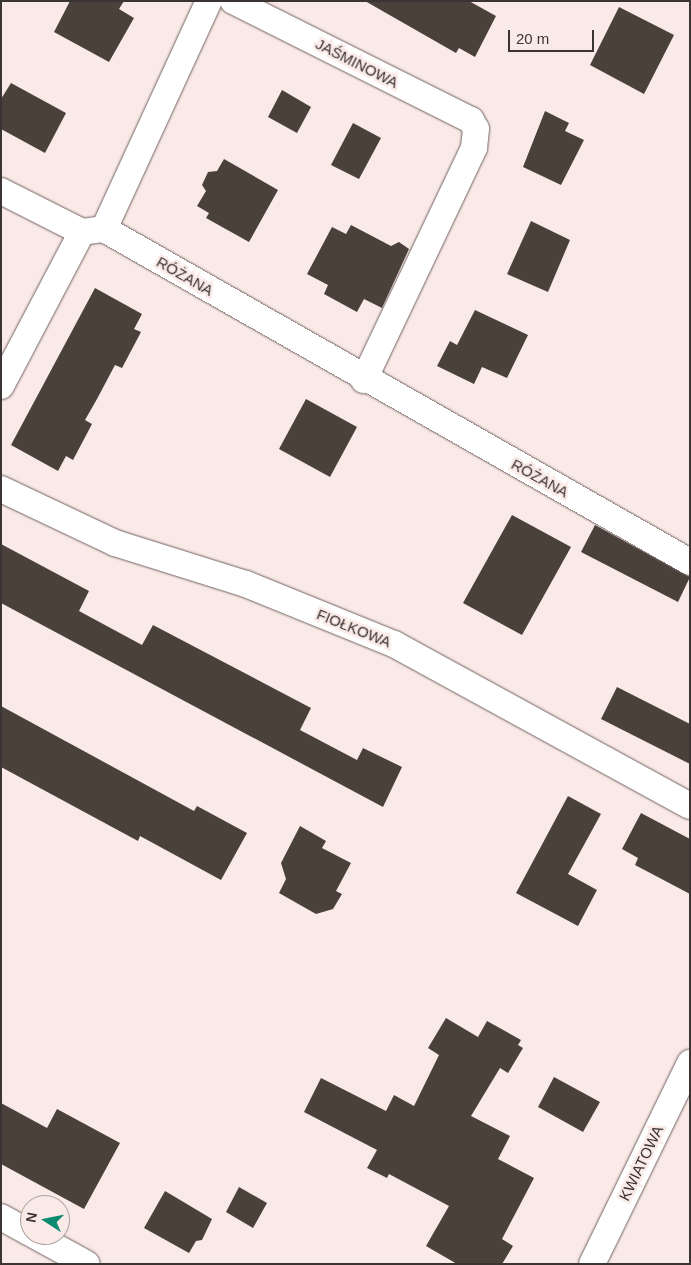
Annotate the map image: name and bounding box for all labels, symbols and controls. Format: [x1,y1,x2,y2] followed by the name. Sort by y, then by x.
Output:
[511,20,597,52] scale bar
[516,30,549,47] text: 20 m
[313,34,401,92] street label: JAŚMINOWA
[153,253,217,299] street label: RÓŻANA
[508,455,572,501] street label: RÓŻANA
[314,605,394,651] street label: FIOŁKOWA
[615,1122,667,1204] street label: KWIATOWA
[20,1195,70,1245] north arrow
[22,1211,40,1224] text: N

